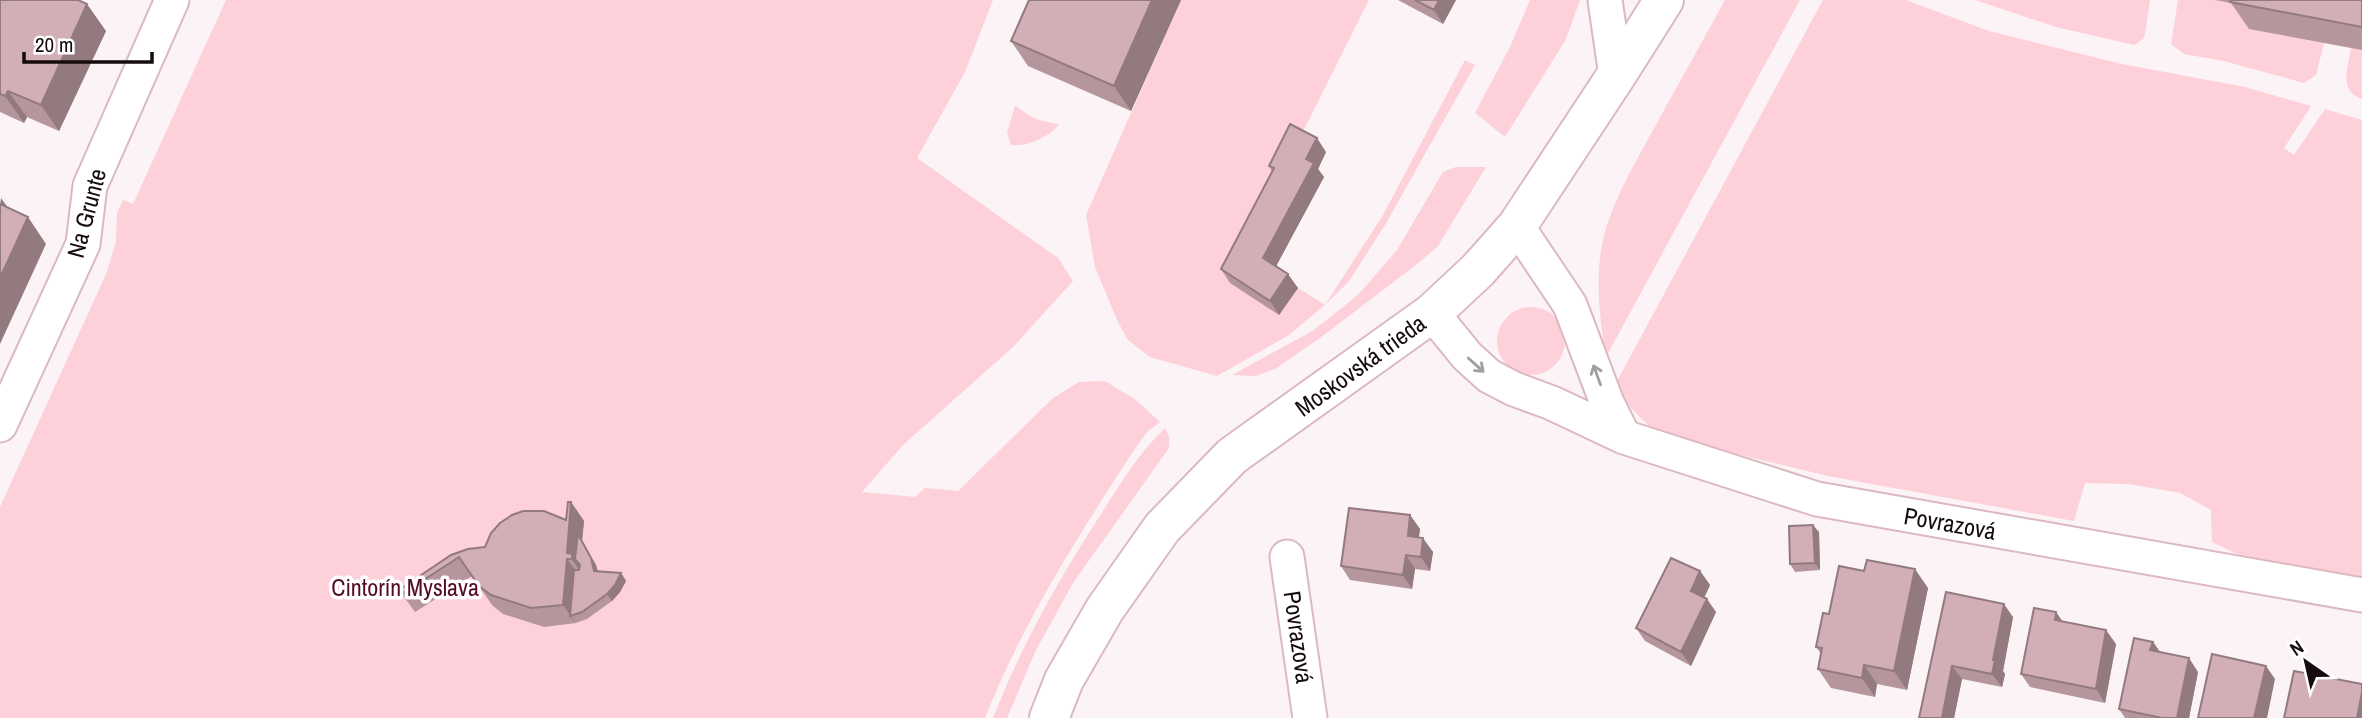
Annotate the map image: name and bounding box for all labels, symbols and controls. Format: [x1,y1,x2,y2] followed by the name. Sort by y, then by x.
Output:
[24,21,152,65] scale bar
[35,30,73,59] text: 20 m
[59,165,113,261] street label: Na Grunte
[1288,307,1432,423] street label: Moskovská trieda
[1467,357,1484,374] one-way arrow
[1589,365,1602,387] one-way arrow
[1901,499,1999,547] street label: Povrazová
[331,571,479,603] park label: Cintorín Myslava
[1277,589,1321,685] street label: Povrazová
[2271,627,2341,697] north arrow
[2285,634,2308,662] text: N

